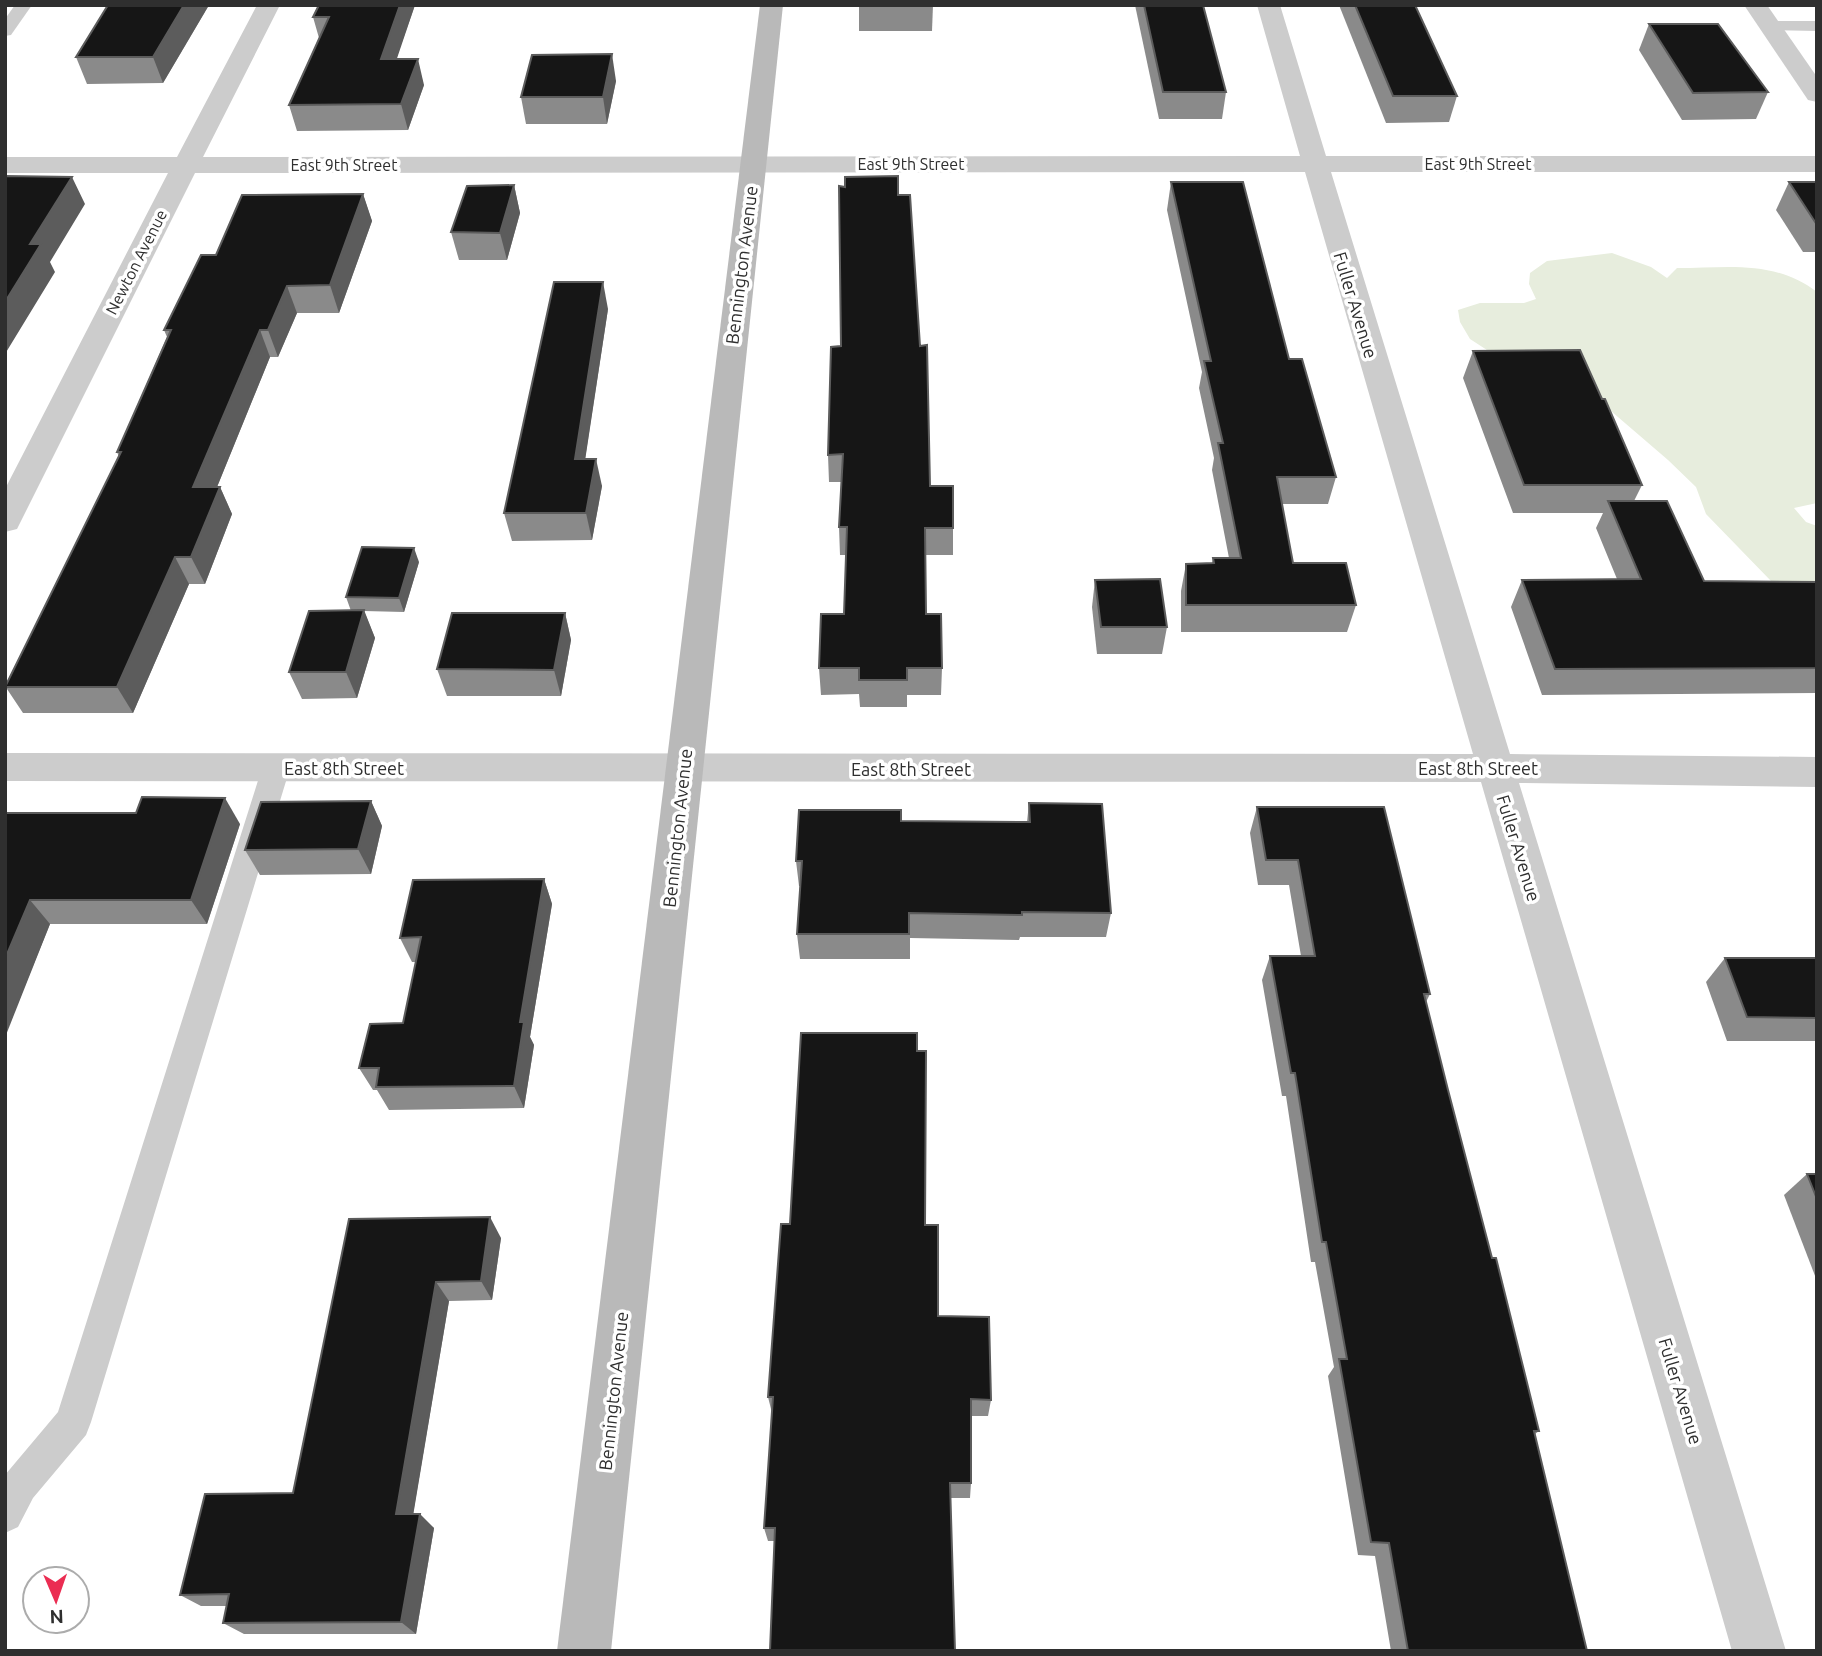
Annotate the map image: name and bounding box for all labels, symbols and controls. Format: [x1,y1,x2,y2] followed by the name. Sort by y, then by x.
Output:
[858,155,965,173] street label: East 9th Street
[1425,155,1532,173] street label: East 9th Street
[291,156,398,174] street label: East 9th Street
[721,185,761,345] street label: Bennington Avenue
[102,207,170,317] street label: Newton Avenue
[1330,249,1382,361] street label: Fuller Avenue
[659,748,695,908] street label: Bennington Avenue
[284,758,404,778] street label: East 8th Street
[1418,758,1538,778] street label: East 8th Street
[851,759,971,779] street label: East 8th Street
[1493,792,1545,904] street label: Fuller Avenue
[595,1311,631,1471] street label: Bennington Avenue
[1655,1335,1707,1447] street label: Fuller Avenue
[21,1565,91,1635] north arrow
[49,1606,64,1628] text: N

